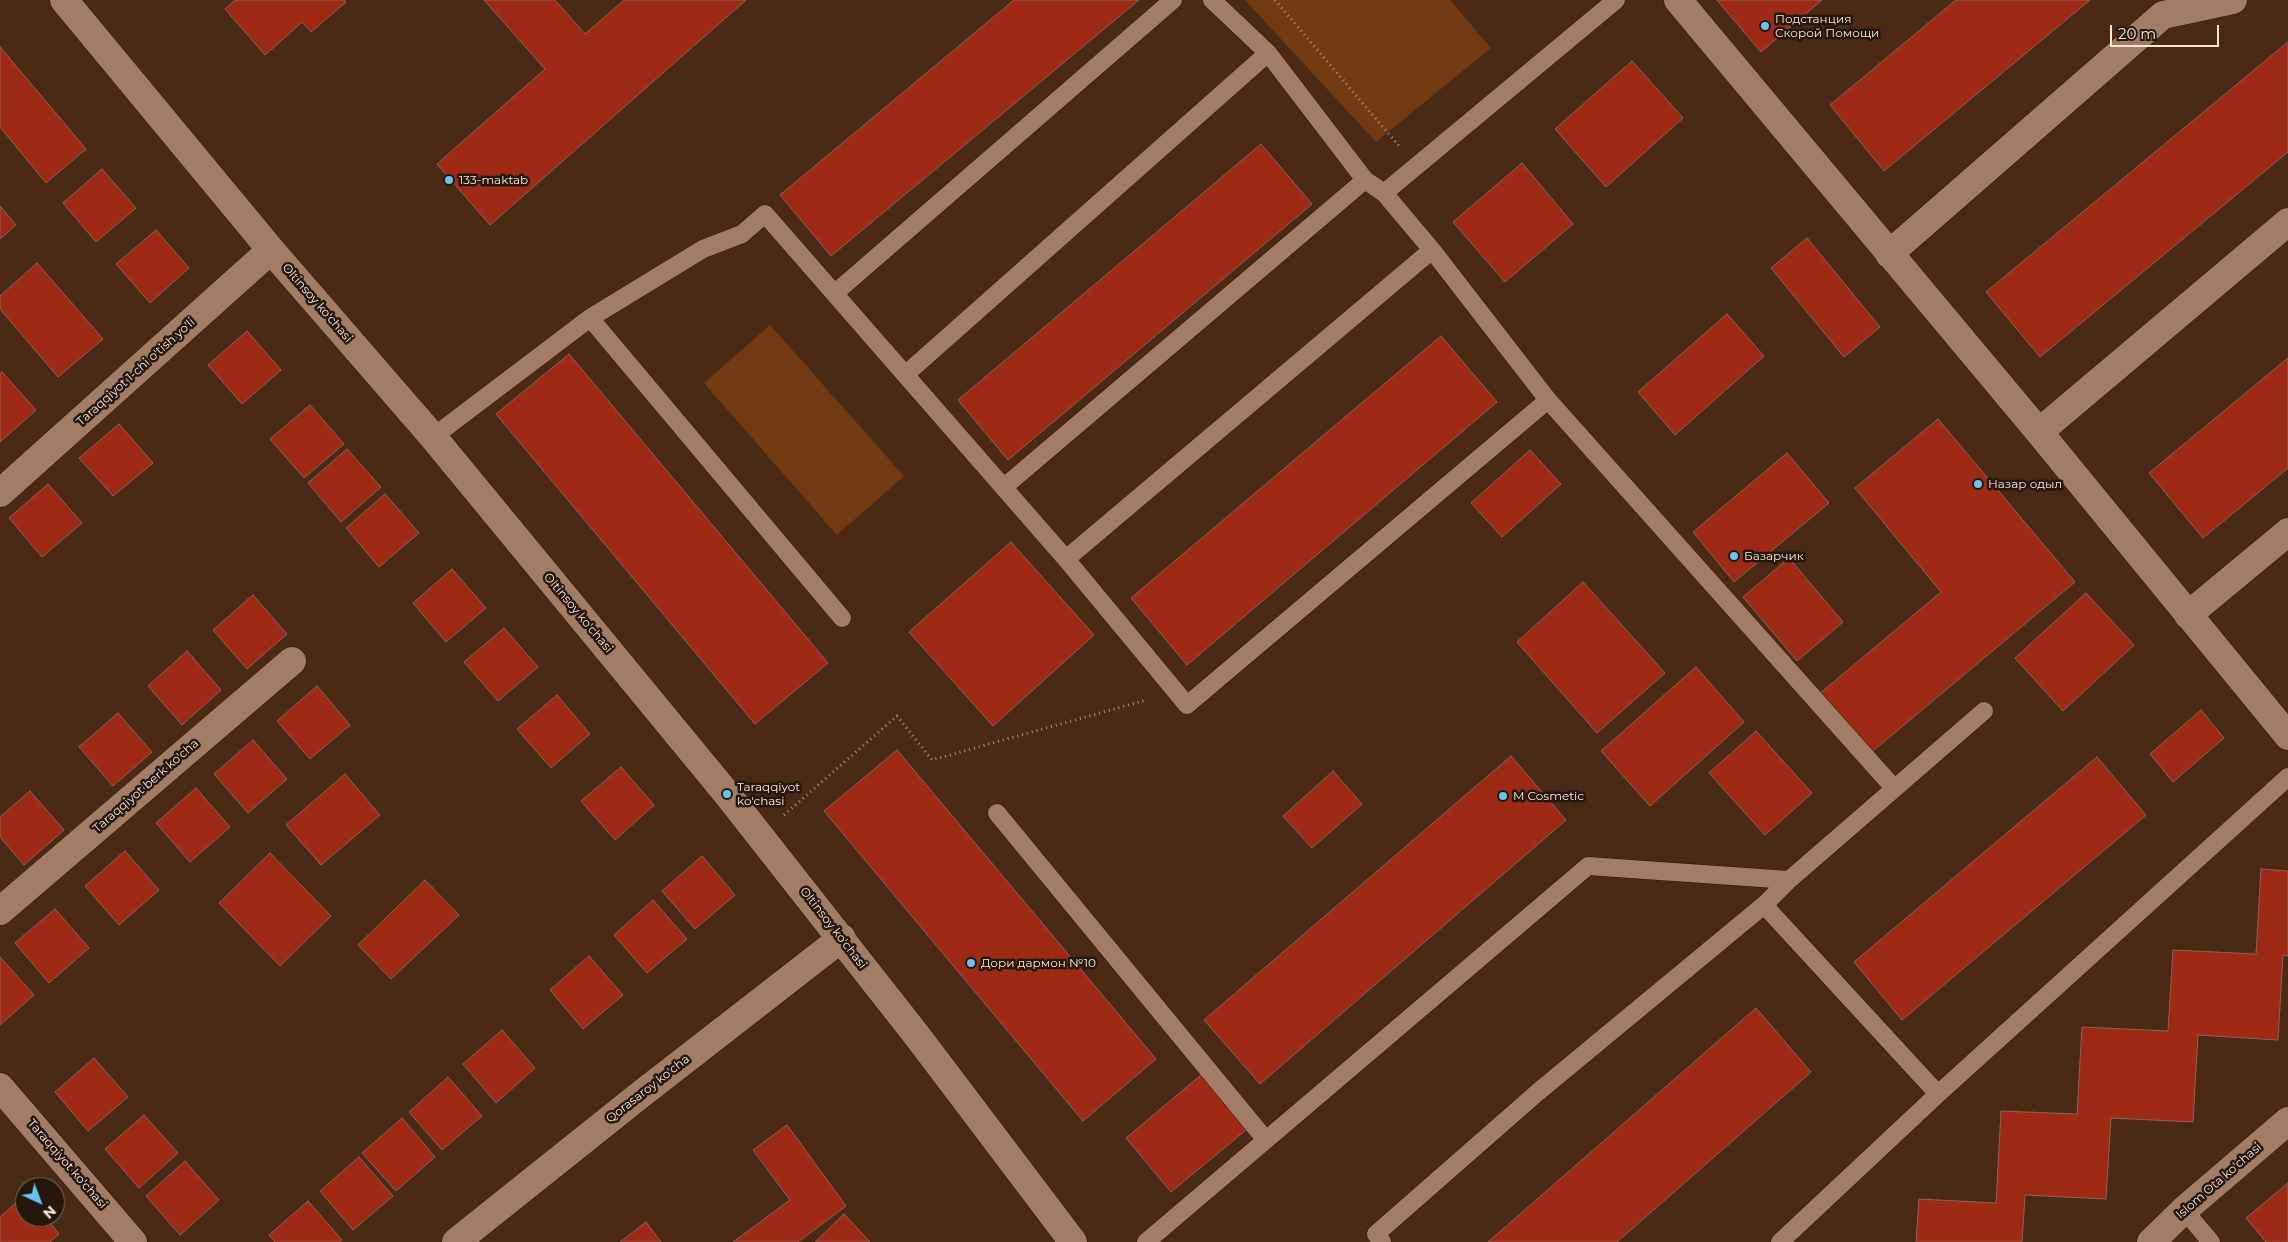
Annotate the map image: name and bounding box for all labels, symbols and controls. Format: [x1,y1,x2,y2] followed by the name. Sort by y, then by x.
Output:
[1775,12,1879,40] place label: Подстанция Скорой Помощи
[2113,15,2222,47] scale bar
[1759,20,1771,32] marker: Подстанция Скорой Помощи
[2118,24,2156,43] text: 20 m
[459,173,528,187] place label: 133-maktab
[443,174,455,186] marker: 133-maktab
[279,261,355,345] street label: Oltinsoy ko'chasi
[74,315,198,429] street label: Taraqqiyot 1-chi o'tish yo'li
[1988,477,2062,491] place label: Назар одыл
[1972,478,1984,490] marker: Назар одыл
[1744,549,1804,563] place label: Базарчик
[1728,550,1740,562] marker: Базарчик
[540,570,616,656] street label: Oltinsoy ko'chasi
[90,736,202,836] street label: Taraqqiyot berk ko'cha
[737,780,800,808] place label: Taraqqiyot ko'chasi
[721,788,733,800] marker: Taraqqiyot ko'chasi
[1513,789,1584,803] place label: M Cosmetic
[1497,790,1509,802] marker: M Cosmetic
[797,884,869,972] street label: Oltinsoy ko'chasi
[981,956,1096,970] place label: Дори дармон №10
[965,957,977,969] marker: Дори дармон №10
[603,1052,693,1126] street label: Qorasaroy ko'cha
[24,1116,110,1212] street label: Taraqqiyot ko'chasi
[2173,1140,2265,1222] street label: Islom Ota ko'chasi
[15,1177,65,1227] north arrow
[39,1202,60,1223] text: N

